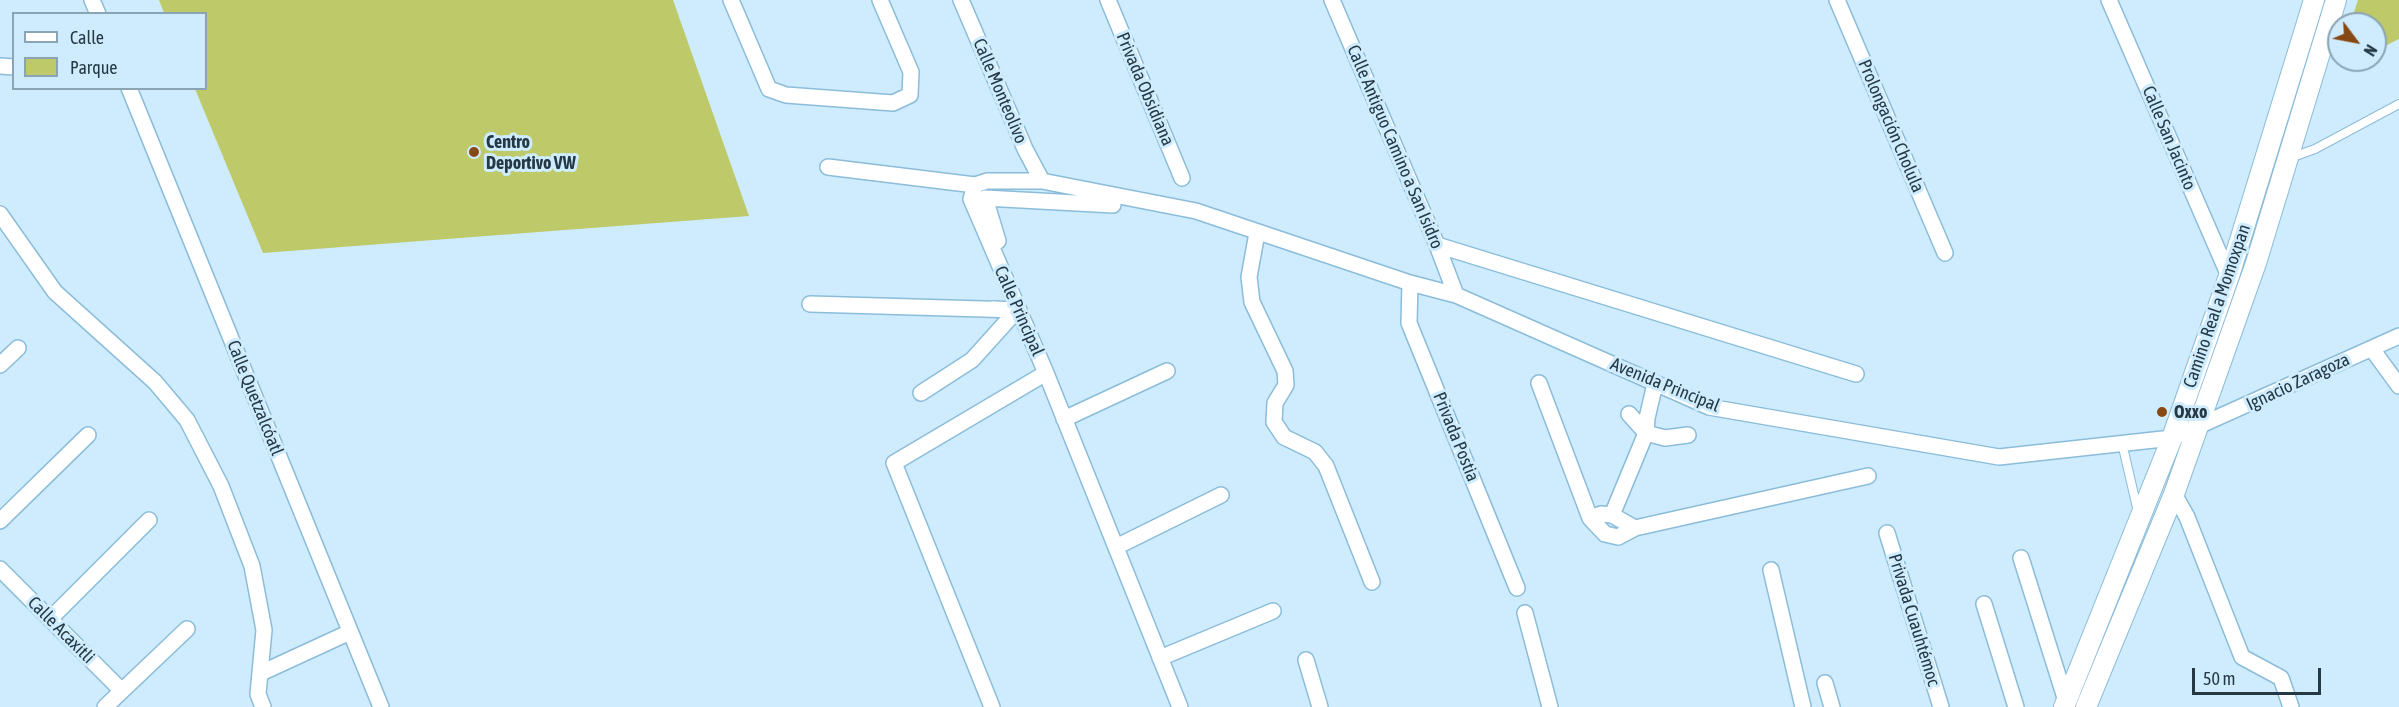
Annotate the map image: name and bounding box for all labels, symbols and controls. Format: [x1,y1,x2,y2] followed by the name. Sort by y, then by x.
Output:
[12,12,207,90] legend
[2327,12,2387,72] north arrow
[70,27,104,48] text: Calle
[1111,29,1179,149] street label: Privada Obsidiana
[968,35,1032,147] street label: Calle Monteolivo
[1342,42,1448,252] street label: Calle Antiguo Camino a San Isidro
[2360,42,2381,59] text: N
[1853,56,1929,196] street label: Prolongación Cholula
[70,57,118,78] text: Parque
[2137,83,2201,193] street label: Calle San Jacinto
[486,131,576,174] place label: Centro Deportivo VW
[467,145,481,159] marker: Centro Deportivo VW
[2179,221,2255,391] street label: Camino Real a Momoxpan
[990,263,1048,359] street label: Calle Principal
[222,337,288,459] street label: Calle Quetzalcóatl
[2243,349,2353,415] street label: Ignacio Zaragoza
[1607,353,1723,417] street label: Avenida Principal
[1428,389,1484,485] street label: Privada Postia
[2174,401,2207,423] place label: Oxxo
[2155,405,2169,419] marker: Oxxo
[1884,551,1944,689] street label: Privada Cuauhtémoc
[23,592,99,668] street label: Calle Acaxitli
[2195,656,2324,694] scale bar
[2203,668,2235,689] text: 50 m

